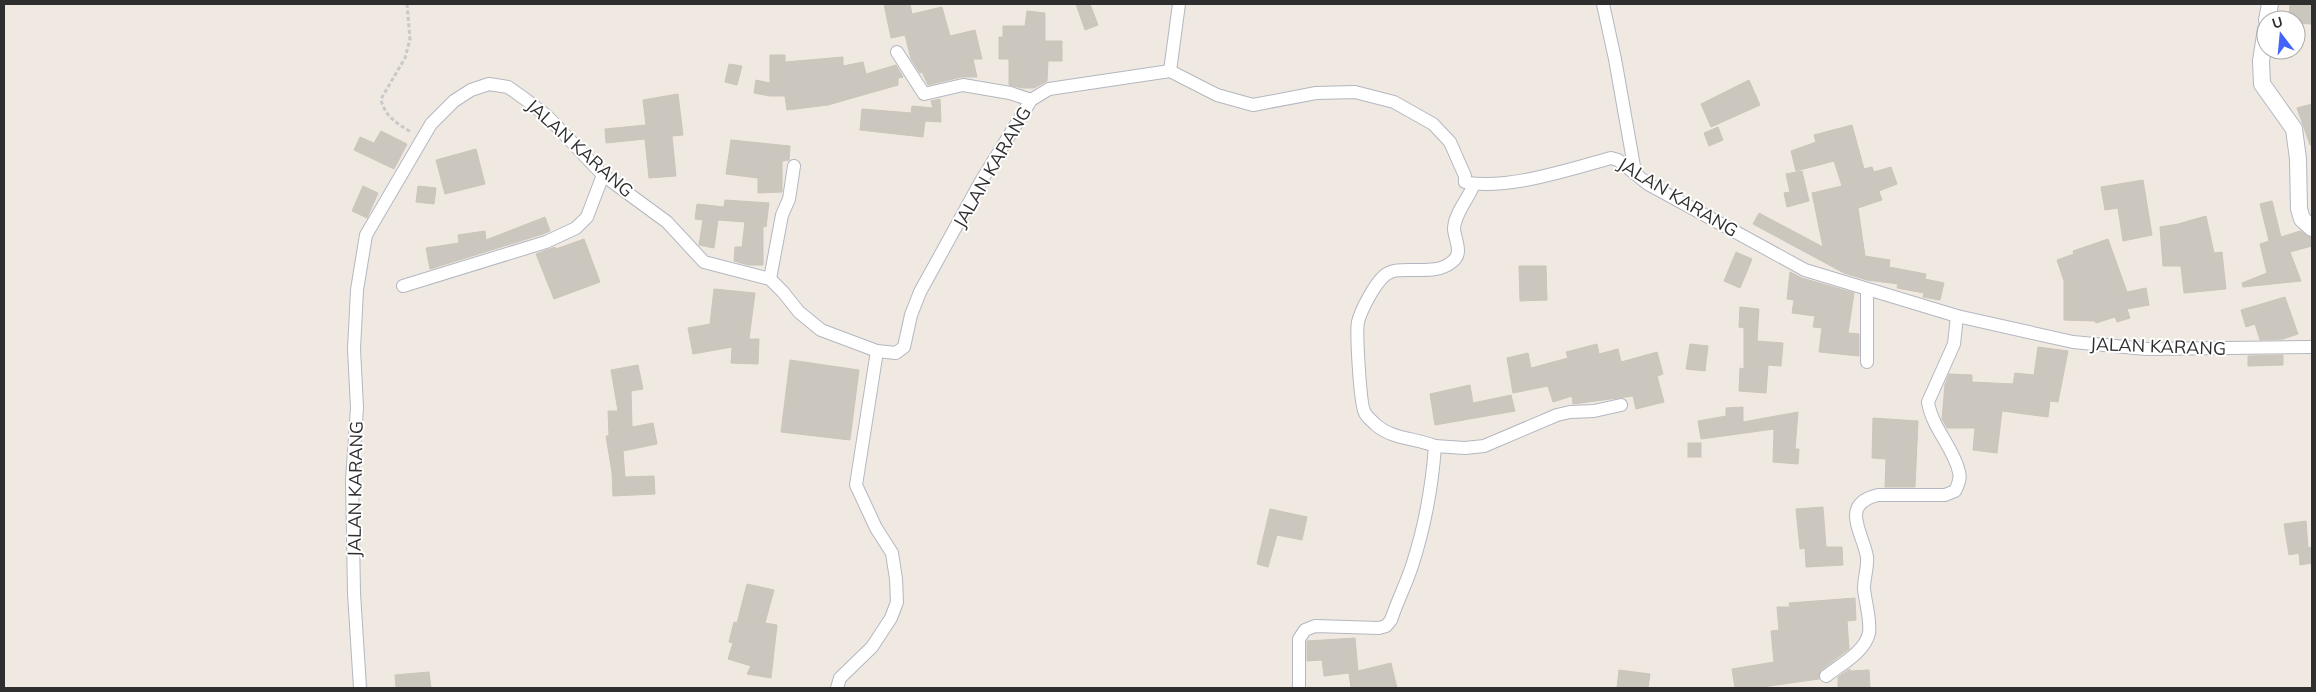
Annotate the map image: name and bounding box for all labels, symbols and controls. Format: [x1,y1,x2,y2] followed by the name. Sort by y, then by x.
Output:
[2256,10,2306,60] north arrow
[2270,12,2285,33] text: U
[522,94,638,202] street label: JALAN KARANG
[948,102,1036,232] street label: JALAN KARANG
[1614,152,1742,242] street label: JALAN KARANG
[2090,332,2226,360] street label: JALAN KARANG
[342,421,368,557] street label: JALAN KARANG

